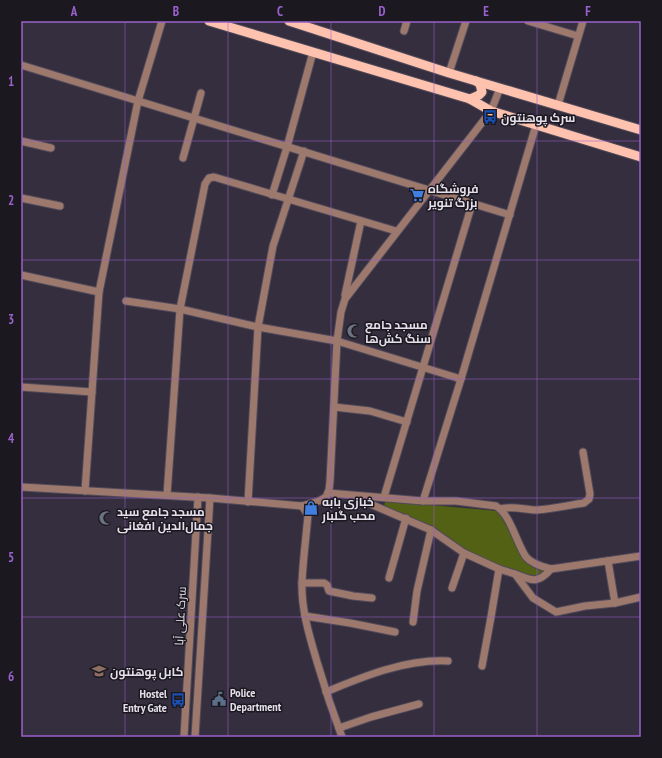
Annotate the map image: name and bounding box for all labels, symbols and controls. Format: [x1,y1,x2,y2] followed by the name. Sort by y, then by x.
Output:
[70,3,78,20] text: A
[173,3,179,20] text: B
[277,3,283,20] text: C
[379,3,386,20] text: D
[483,3,489,20] text: E
[585,3,591,20] text: F
[8,73,14,90] text: 1
[482,109,498,125] bus stop icon: سرک پوهنتون
[501,110,575,127] place label: سرک پوهنتون
[427,181,479,211] place label: فروشگاه بزرگ تنویر
[409,187,425,203] supermarket icon: فروشگاه بزرگ تنویر
[8,192,14,209] text: 2
[8,311,14,328] text: 3
[365,317,431,347] place label: مسجد جامع سنگ کش‌ها
[346,323,362,339] mosque icon: مسجد جامع سنگ کش‌ها
[8,430,15,447] text: 4
[321,494,376,524] place label: خبازی بابه محب گلبار
[303,500,319,516] shop icon: خبازی بابه محب گلبار
[117,504,213,534] place label: مسجد جامع سید جمال‌الدین افغانی
[98,510,114,526] mosque icon: مسجد جامع سید جمال‌الدین افغانی
[8,549,14,566] text: 5
[171,586,189,646] street label: سرک علی آبا
[91,663,107,679] school or university icon: کابل پوهنتون
[110,664,183,681] place label: کابل پوهنتون
[8,668,14,685] text: 6
[230,685,282,714] place label: Police Department
[123,686,167,715] place label: Hostel Entry Gate
[211,691,227,707] public building icon: Police Department
[170,692,186,708] bus stop icon: Hostel Entry Gate

